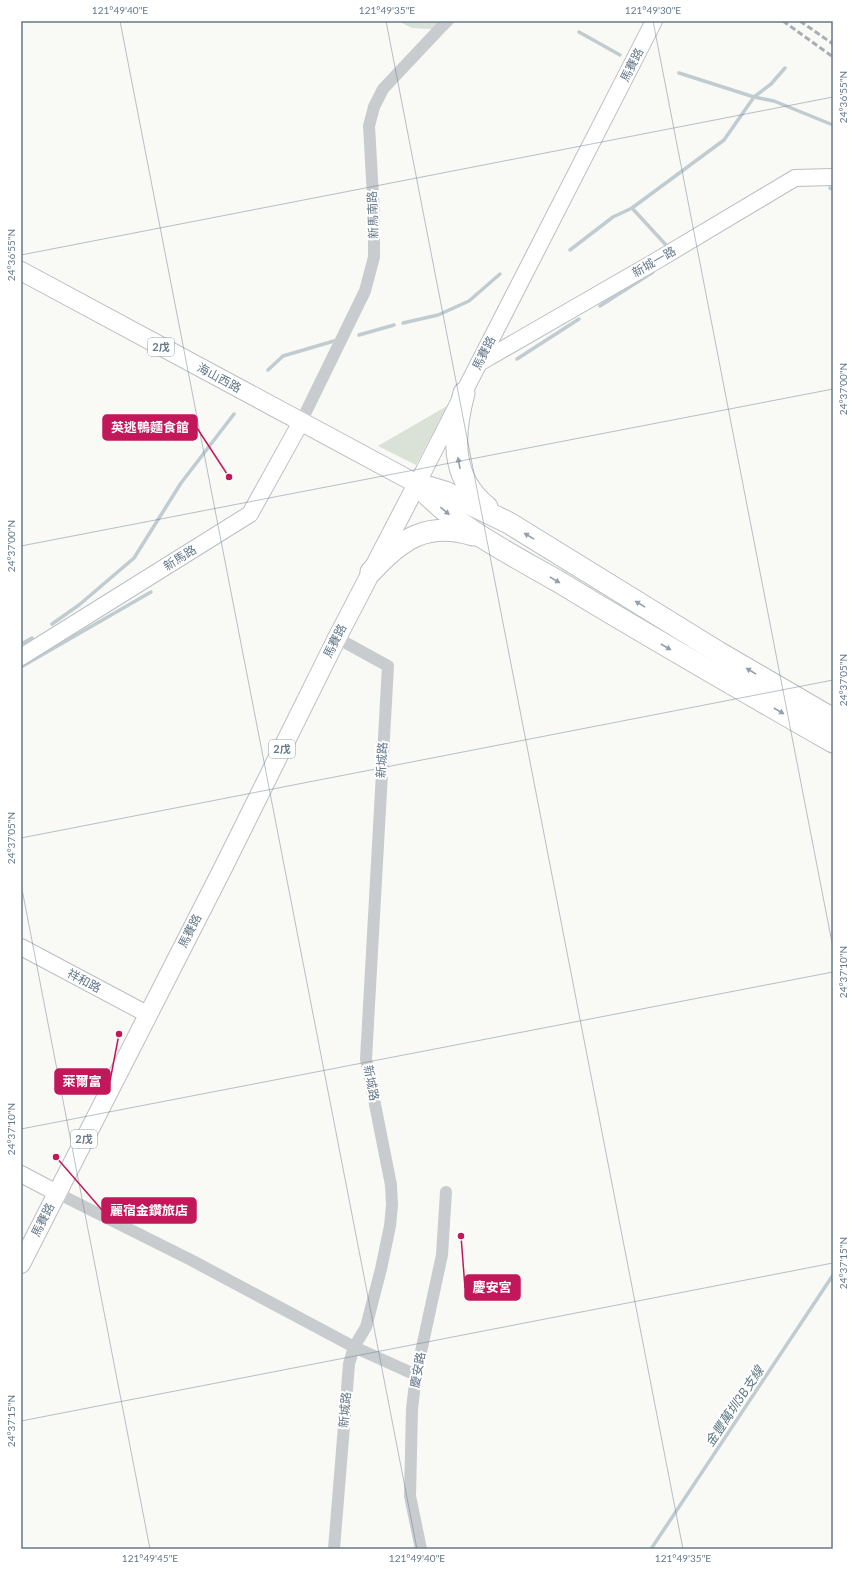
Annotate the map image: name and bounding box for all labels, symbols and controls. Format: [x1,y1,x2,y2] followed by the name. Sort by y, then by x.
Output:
[92,4,148,16] text: 121°49'40"E
[359,4,415,16] text: 121°49'35"E
[625,4,681,16] text: 121°49'30"E
[617,45,646,84] street label: 馬賽路
[837,71,849,123] text: 24°36'55"N
[364,191,381,239] street label: 新馬南路
[5,229,17,281] text: 24°36'55"N
[629,243,678,280] street label: 新城一路
[469,333,498,372] street label: 馬賽路
[148,338,174,356] road number: 2戊
[195,360,244,395] street label: 海山西路
[837,363,849,415] text: 24°37'00"N
[103,415,197,440] callout: 英逃鴨麵食館
[111,419,189,435] text: 英逃鴨麵食館
[456,456,462,469] one-way arrow
[440,506,450,515] one-way arrow
[5,520,17,572] text: 24°37'00"N
[524,532,534,540] one-way arrow
[160,542,199,573] street label: 新馬路
[550,576,560,584] one-way arrow
[634,600,646,607] one-way arrow
[320,621,349,660] street label: 馬賽路
[661,643,672,650] one-way arrow
[837,654,849,706] text: 24°37'05"N
[746,667,756,675] one-way arrow
[773,708,785,715] one-way arrow
[269,740,295,758] road number: 2戊
[373,742,390,778] street label: 新城路
[5,812,17,864] text: 24°37'05"N
[175,911,204,950] street label: 馬賽路
[837,946,849,998] text: 24°37'10"N
[65,965,104,996] street label: 祥和路
[361,1064,382,1102] street label: 新城路
[55,1069,110,1094] callout: 萊爾富
[62,1073,102,1089] text: 萊爾富
[5,1103,17,1155] text: 24°37'10"N
[71,1130,97,1148] road number: 2戊
[102,1198,196,1223] callout: 麗宿金鑽旅店
[28,1200,57,1239] street label: 馬賽路
[110,1202,188,1218] text: 麗宿金鑽旅店
[837,1237,849,1289] text: 24°37'15"N
[465,1275,520,1300] callout: 慶安宮
[472,1279,512,1295] text: 慶安宮
[407,1351,428,1389] street label: 慶安路
[701,1361,768,1449] water label: 金豐萬圳3B支線
[335,1391,354,1429] street label: 新城路
[5,1395,17,1447] text: 24°37'15"N
[122,1552,178,1564] text: 121°49'45"E
[389,1552,445,1564] text: 121°49'40"E
[655,1552,711,1564] text: 121°49'35"E

